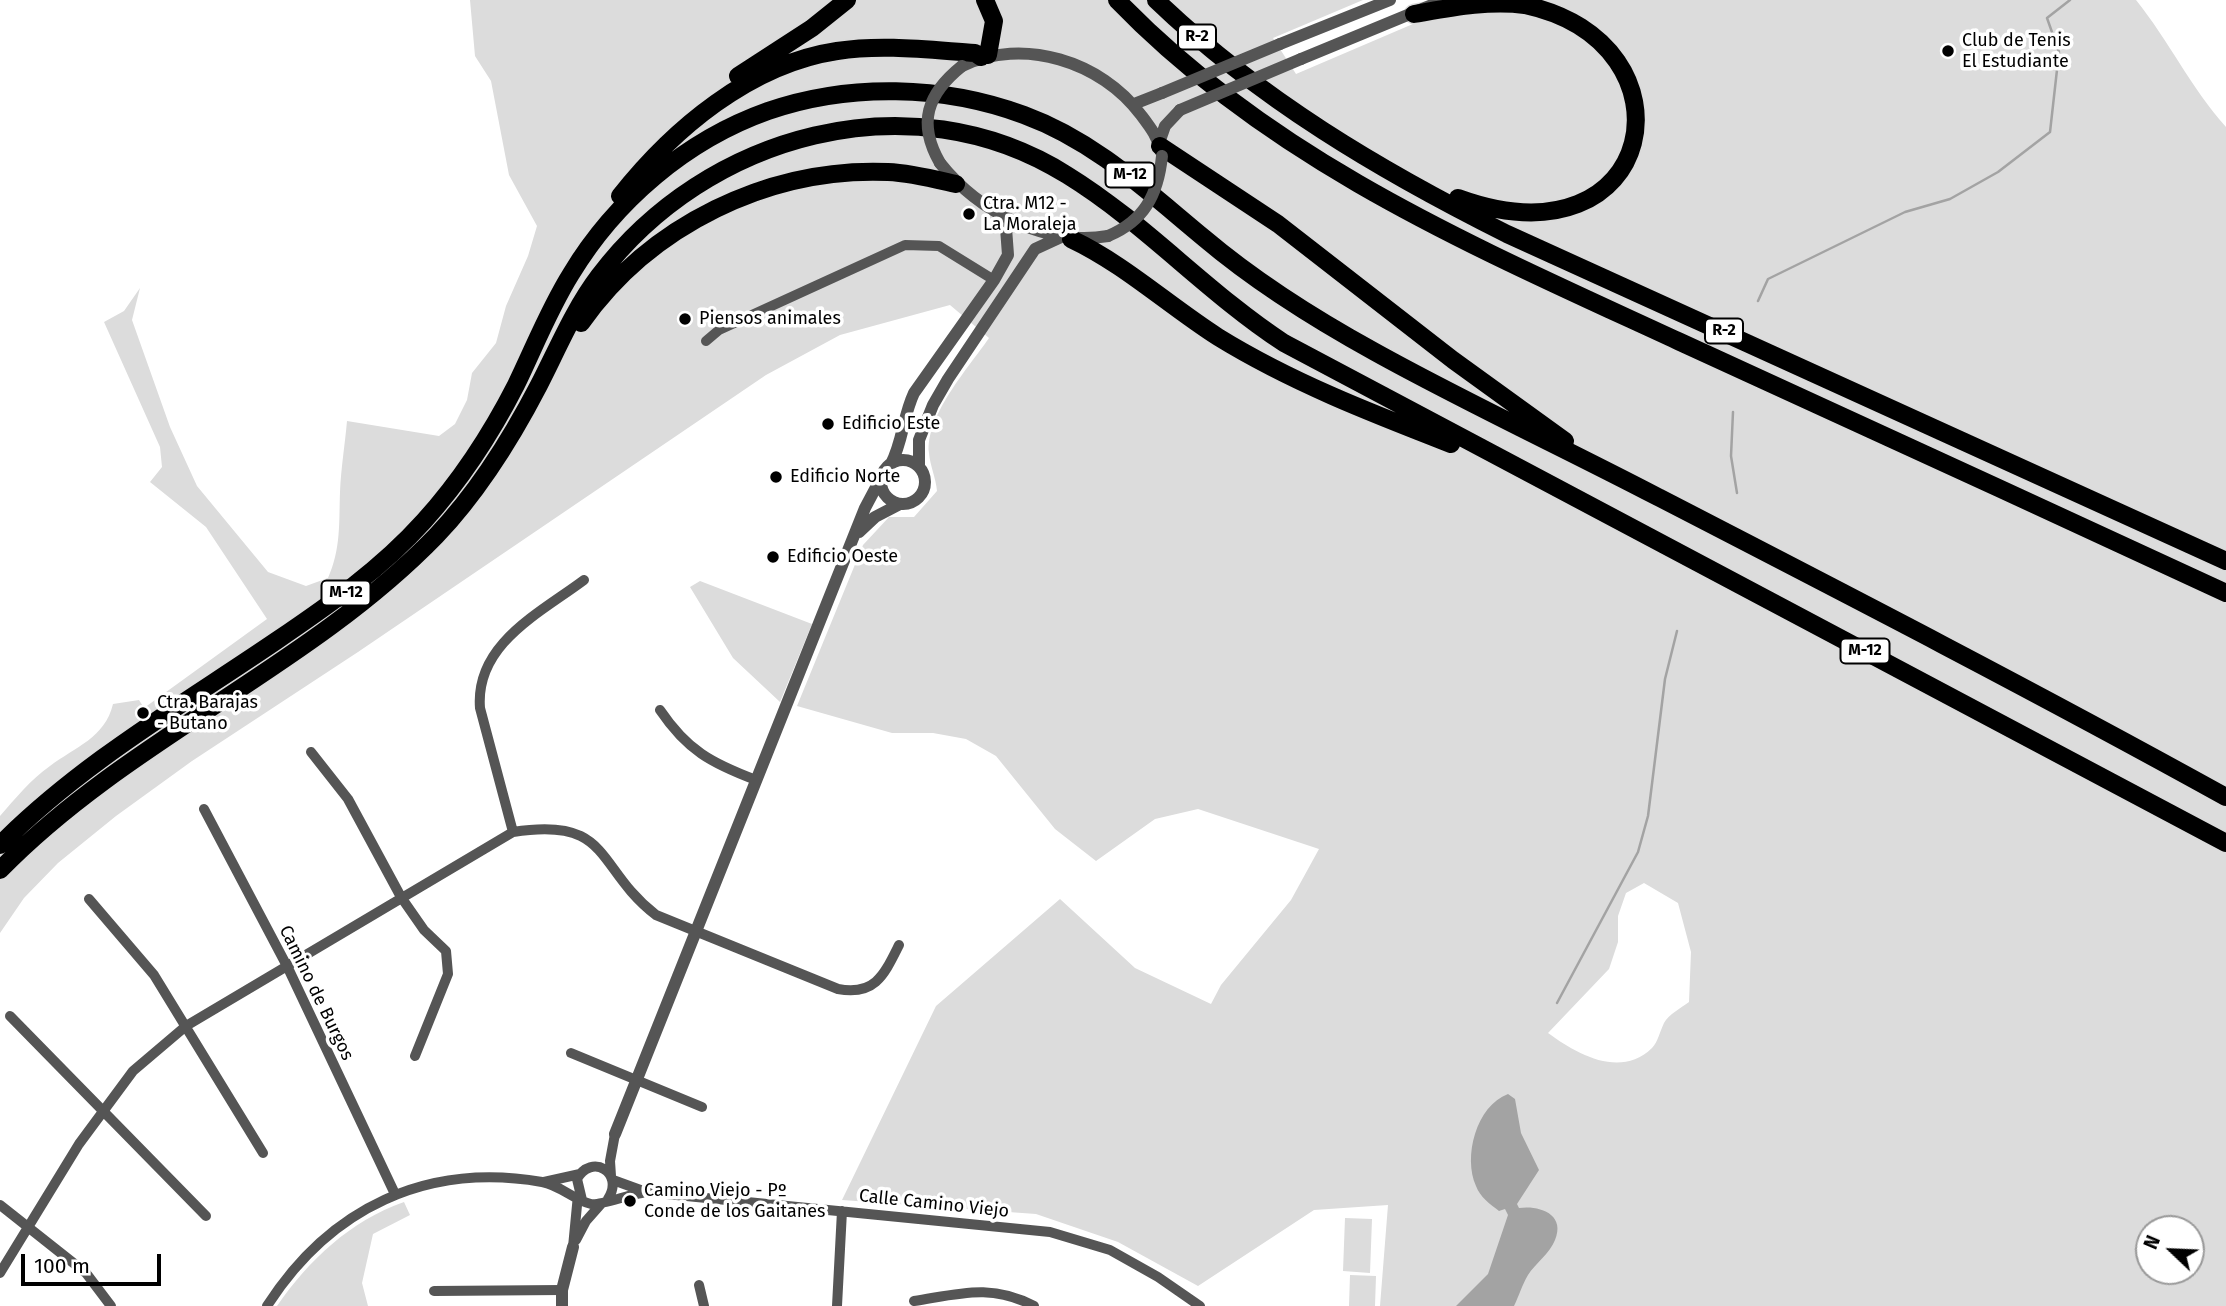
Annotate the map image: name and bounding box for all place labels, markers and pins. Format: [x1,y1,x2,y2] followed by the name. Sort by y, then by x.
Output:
[1962,30,2071,72] place label: Club de Tenis El Estudiante
[1940,43,1956,59] marker: Club de Tenis El Estudiante
[983,193,1077,235] place label: Ctra. M12 - La Moraleja
[961,206,977,222] marker: Ctra. M12 - La Moraleja
[699,308,841,330] place label: Piensos animales
[677,311,693,327] marker: Piensos animales
[842,413,940,435] place label: Edificio Este
[820,416,836,432] marker: Edificio Este
[790,466,900,488] place label: Edificio Norte
[768,469,784,485] marker: Edificio Norte
[787,546,898,568] place label: Edificio Oeste
[765,549,781,565] marker: Edificio Oeste
[157,692,258,734] place label: Ctra. Barajas - Butano
[135,705,151,721] marker: Ctra. Barajas - Butano
[644,1180,825,1222] place label: Camino Viejo - Pº Conde de los Gaitanes
[622,1193,638,1209] marker: Camino Viejo - Pº Conde de los Gaitanes

